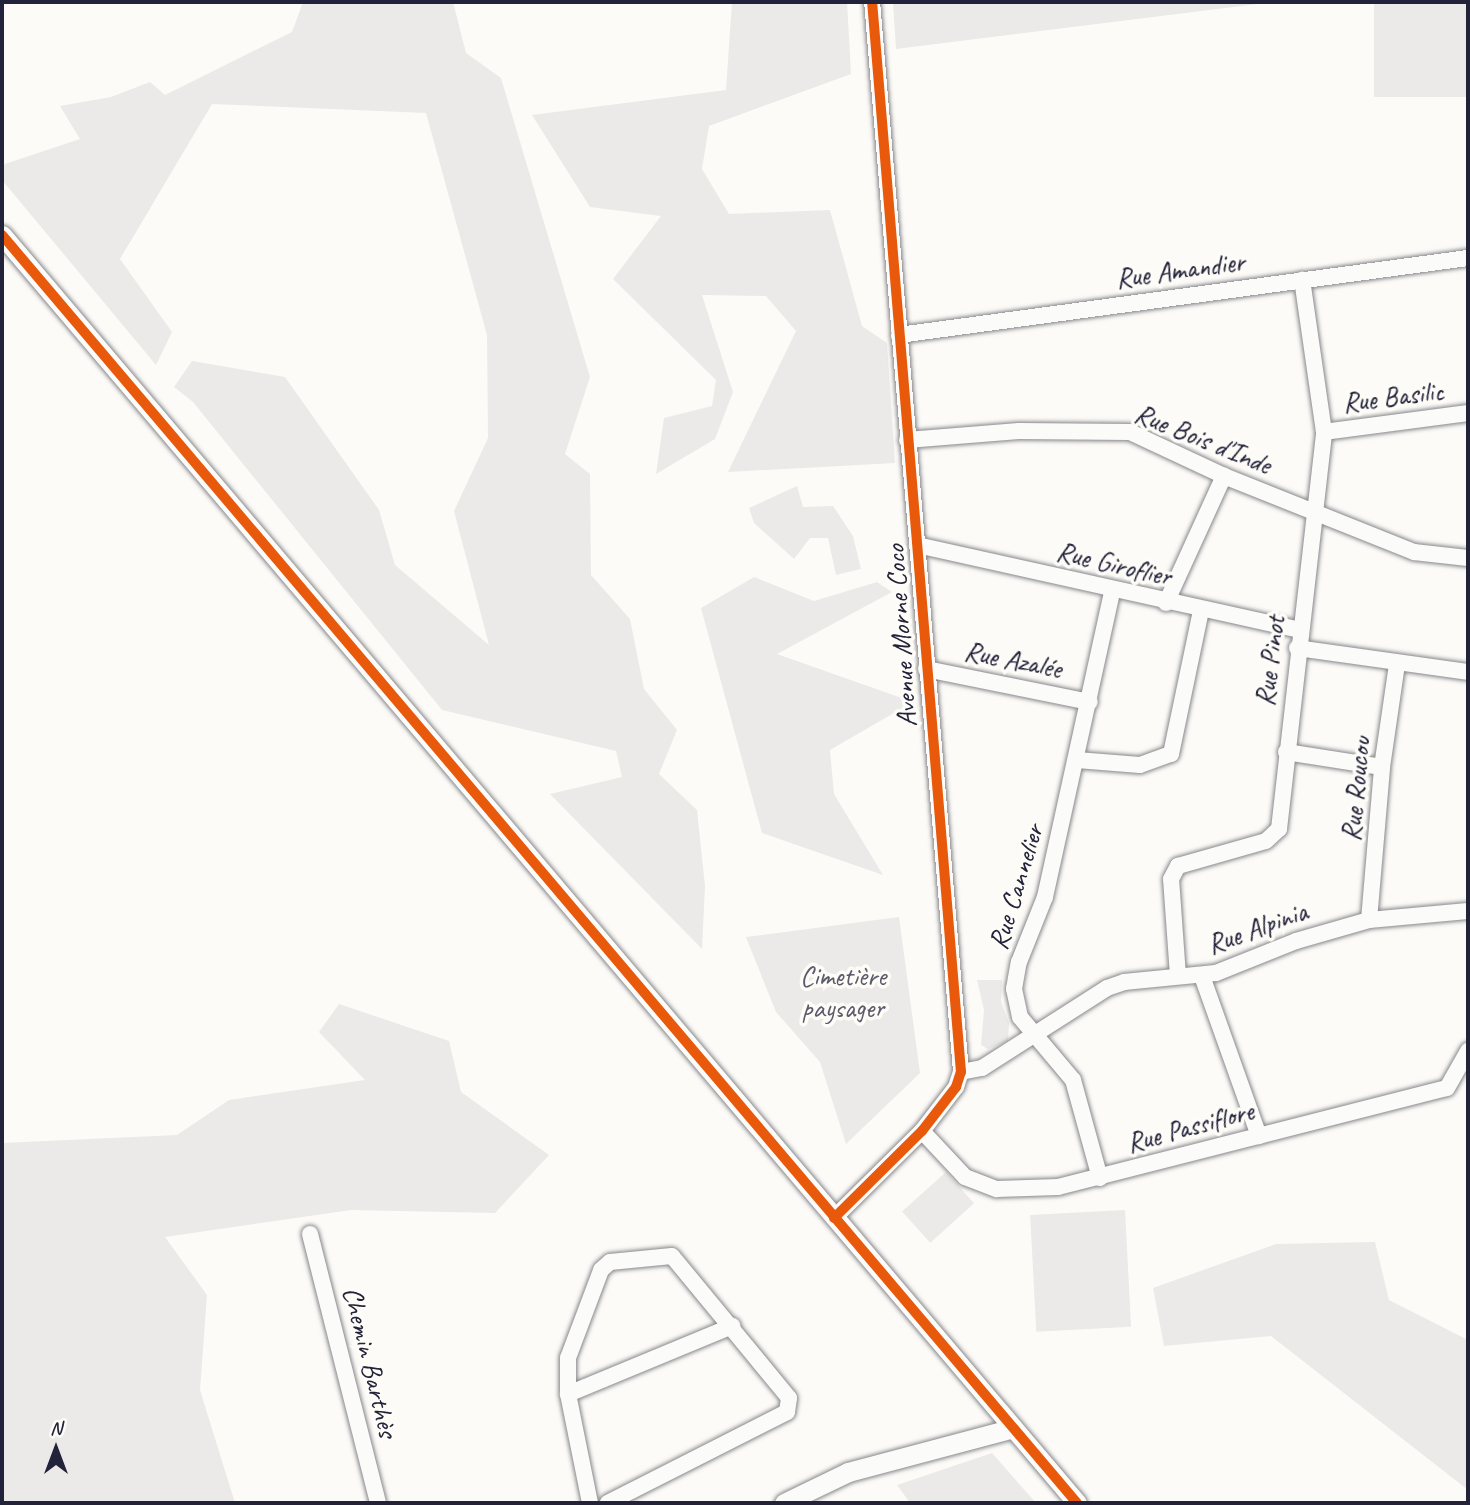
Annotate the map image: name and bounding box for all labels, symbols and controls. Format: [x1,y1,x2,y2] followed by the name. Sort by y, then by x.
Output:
[1113,244,1247,296] street label: Rue Amandier
[1340,374,1446,420] street label: Rue Basilic
[1130,396,1276,482] street label: Rue Bois d'Inde
[1053,534,1175,594] street label: Rue Giroflier
[878,544,924,728] street label: Avenue Morne Coco
[1248,614,1292,708] street label: Rue Pinot
[961,634,1065,686] street label: Rue Azalée
[1334,735,1378,843] street label: Rue Roucou
[981,820,1051,954] street label: Rue Cannelier
[1202,894,1312,962] street label: Rue Alpinia
[800,959,886,1025] park label: Cimetière paysager
[1122,1094,1258,1160] street label: Rue Passiflore
[335,1283,405,1441] street label: Chemin Barthès
[21,1414,91,1484] north arrow
[50,1416,62,1440] text: N

